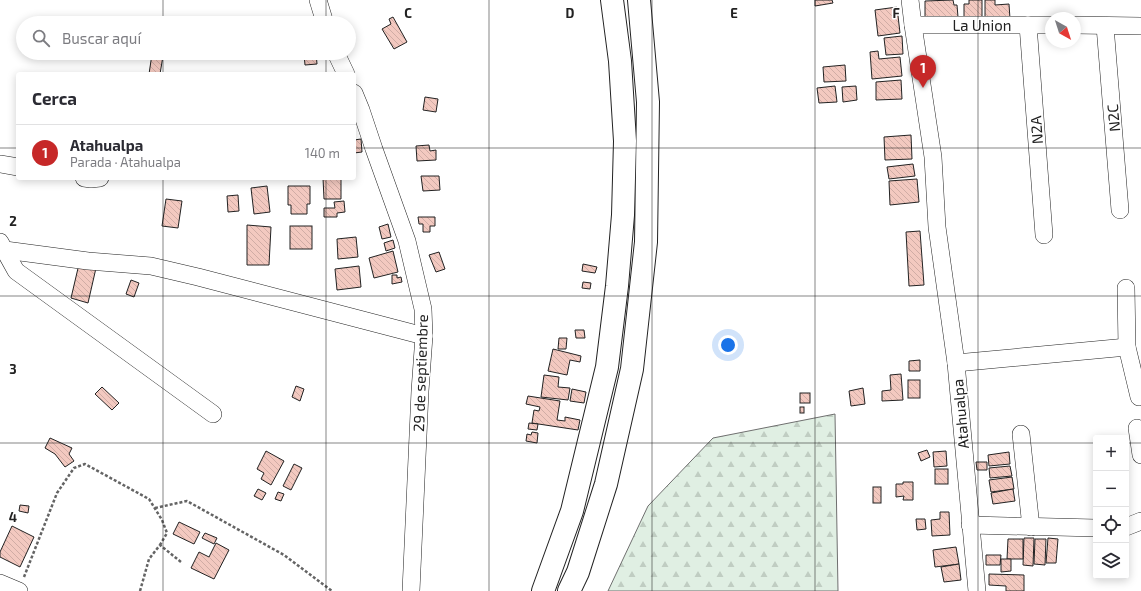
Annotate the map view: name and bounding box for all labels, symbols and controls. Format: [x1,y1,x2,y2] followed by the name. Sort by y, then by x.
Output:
[404,5,412,21] text: C
[566,5,575,21] text: D
[730,5,738,21] text: E
[892,5,900,21] text: F
[1045,12,1081,48] north arrow
[16,16,356,60] search box
[953,16,1011,34] street label: La Union
[30,27,52,49] icon: search
[62,29,141,47] text: Buscar aquí
[910,55,936,88] pin: 1
[32,88,77,108] text: Cerca
[1103,103,1123,133] street label: N2C
[1026,115,1046,145] street label: N2A
[70,136,143,154] text: Atahualpa
[42,145,48,161] text: 1
[305,145,340,161] text: 140 m
[70,154,181,170] text: Parada · Atahualpa
[9,213,17,229] text: 2
[409,314,431,432] street label: 29 de septiembre
[718,335,738,355] your location
[9,361,17,377] text: 3
[948,378,972,450] street label: Atahualpa
[1093,435,1129,579] map controls
[1093,435,1129,471] button: +
[1093,471,1129,507] button: −
[1093,507,1129,543] button: locate
[9,509,17,525] text: 4
[1093,543,1129,579] button: layers

